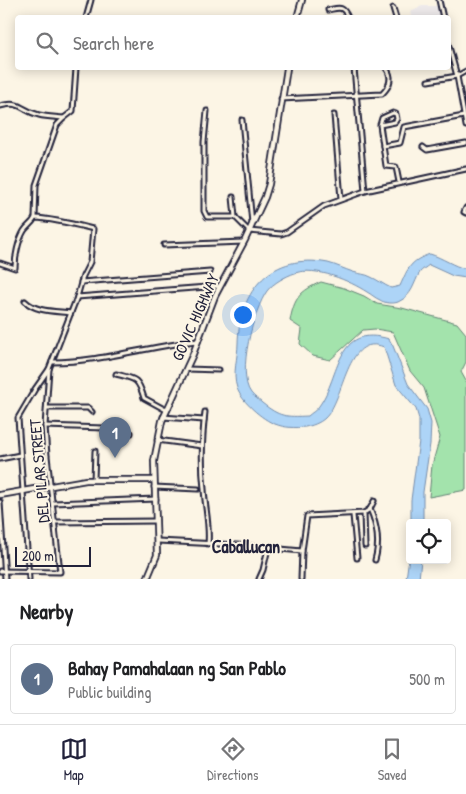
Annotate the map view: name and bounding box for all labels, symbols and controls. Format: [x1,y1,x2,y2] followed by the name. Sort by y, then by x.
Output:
[15,15,451,70] search box
[33,29,61,57] icon: search
[73,30,154,56] text: Search here
[166,270,224,364] street label: GOVIC HIGHWAY
[230,302,256,328] your location
[99,417,131,458] pin: 1
[23,418,54,524] street label: DEL PILAR STREET
[406,519,451,564] map controls
[406,519,451,564] button: locate
[212,534,280,559] district label: Caballucan
[15,544,91,567] scale bar
[22,546,54,565] text: 200 m
[20,597,73,626] text: Nearby
[68,655,286,681] text: Bahay Pamahalaan ng San Pablo
[34,668,40,690] text: 1
[409,668,445,690] text: 500 m
[68,681,151,703] text: Public building
[60,735,88,784] tab: Map
[207,735,258,784] tab: Directions
[378,735,406,784] tab: Saved

